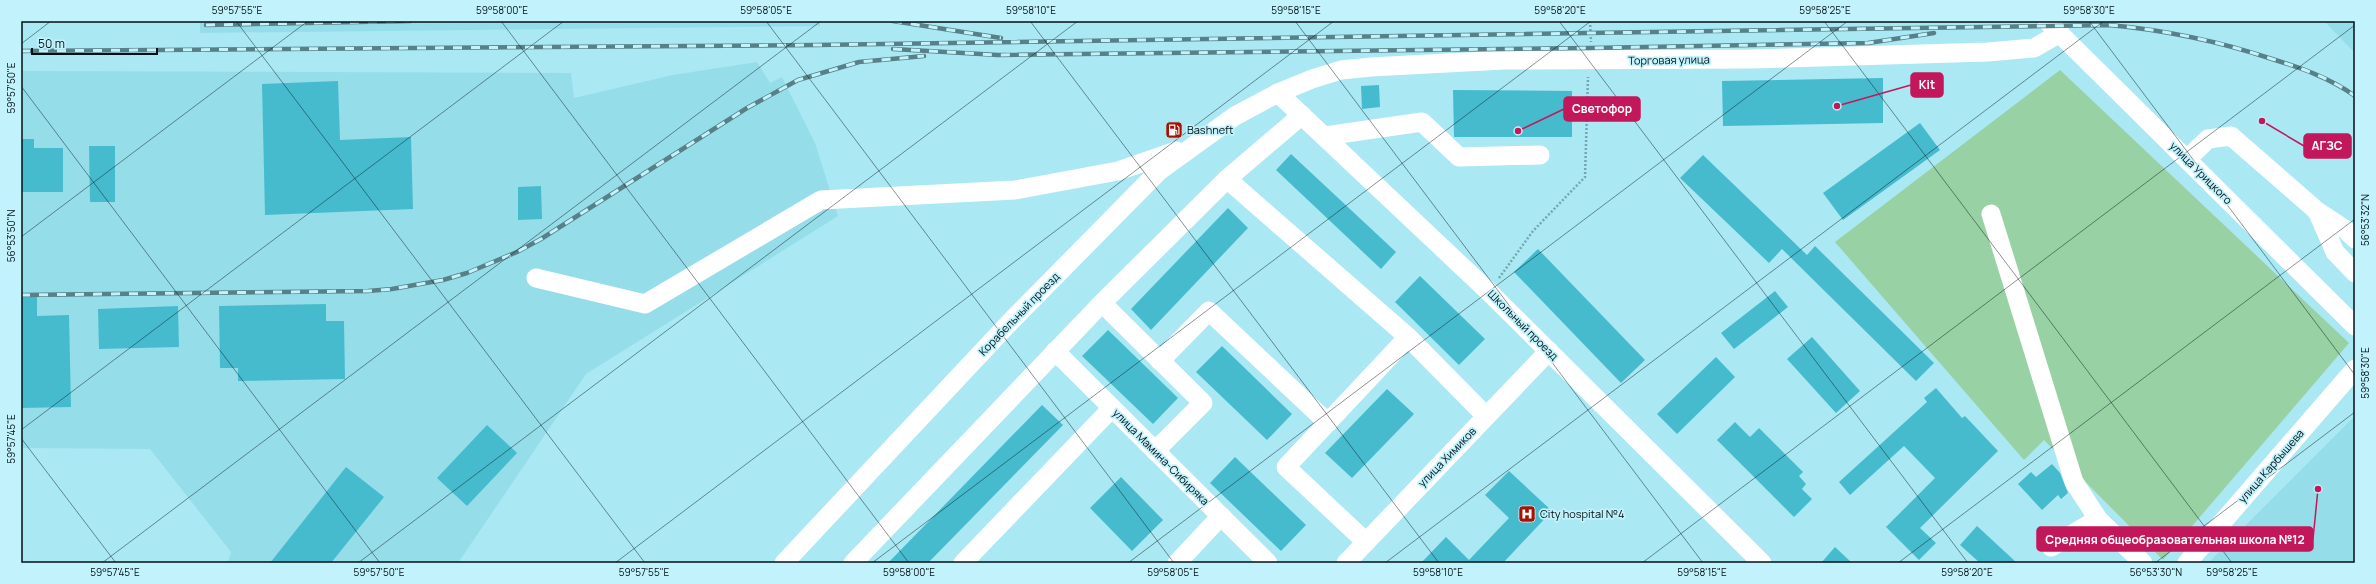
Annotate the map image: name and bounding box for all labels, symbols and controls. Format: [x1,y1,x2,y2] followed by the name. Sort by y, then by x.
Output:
[212,3,263,17] text: 59°57'55"E
[476,3,528,17] text: 59°58'00"E
[740,3,792,17] text: 59°58'05"E
[1006,3,1056,17] text: 59°58'10"E
[1271,3,1321,17] text: 59°58'15"E
[1534,3,1586,17] text: 59°58'20"E
[1799,3,1851,17] text: 59°58'25"E
[2063,3,2115,17] text: 59°58'30"E
[32,30,157,56] scale bar
[38,35,65,52] text: 50 m
[1628,51,1710,68] street label: Торговая улица
[4,62,18,113] text: 59°57'50"E
[1911,73,1943,97] callout: Kit
[1919,76,1935,93] text: Kit
[1564,97,1640,121] callout: Светофор
[1572,100,1632,117] text: Светофор
[1164,120,1184,140] fuel station icon: Bashneft
[1187,122,1233,137] place label: Bashneft
[2304,134,2351,158] callout: АГЗС
[2311,137,2343,154] text: АГЗС
[2167,138,2236,208] street label: улица Урицкого
[2358,194,2372,246] text: 56°53'32"N
[4,210,18,262] text: 56°53'50"N
[975,269,1063,358] street label: Корабельный проезд
[1485,286,1562,363] street label: Школьный проезд
[2358,347,2372,399] text: 59°58'30"E
[1110,405,1213,508] street label: улица Мамина-Сибиряка
[4,414,18,464] text: 59°57'45"E
[1414,423,1479,490] street label: улица Химиков
[2234,426,2307,506] street label: улица Карбышева
[1517,504,1537,524] hospital icon: City hospital №4
[1540,506,1624,521] place label: City hospital №4
[2037,527,2313,551] callout: Средняя общеобразовательная школа №12
[2045,531,2305,548] text: Средняя общеобразовательная школа №12
[90,565,140,579] text: 59°57'45"E
[354,565,405,579] text: 59°57'50"E
[619,565,670,579] text: 59°57'55"E
[883,565,935,579] text: 59°58'00"E
[1147,565,1199,579] text: 59°58'05"E
[1413,565,1463,579] text: 59°58'10"E
[1677,565,1727,579] text: 59°58'15"E
[1941,565,1993,579] text: 59°58'20"E
[2130,565,2182,579] text: 56°53'30"N
[2206,565,2258,579] text: 59°58'25"E

